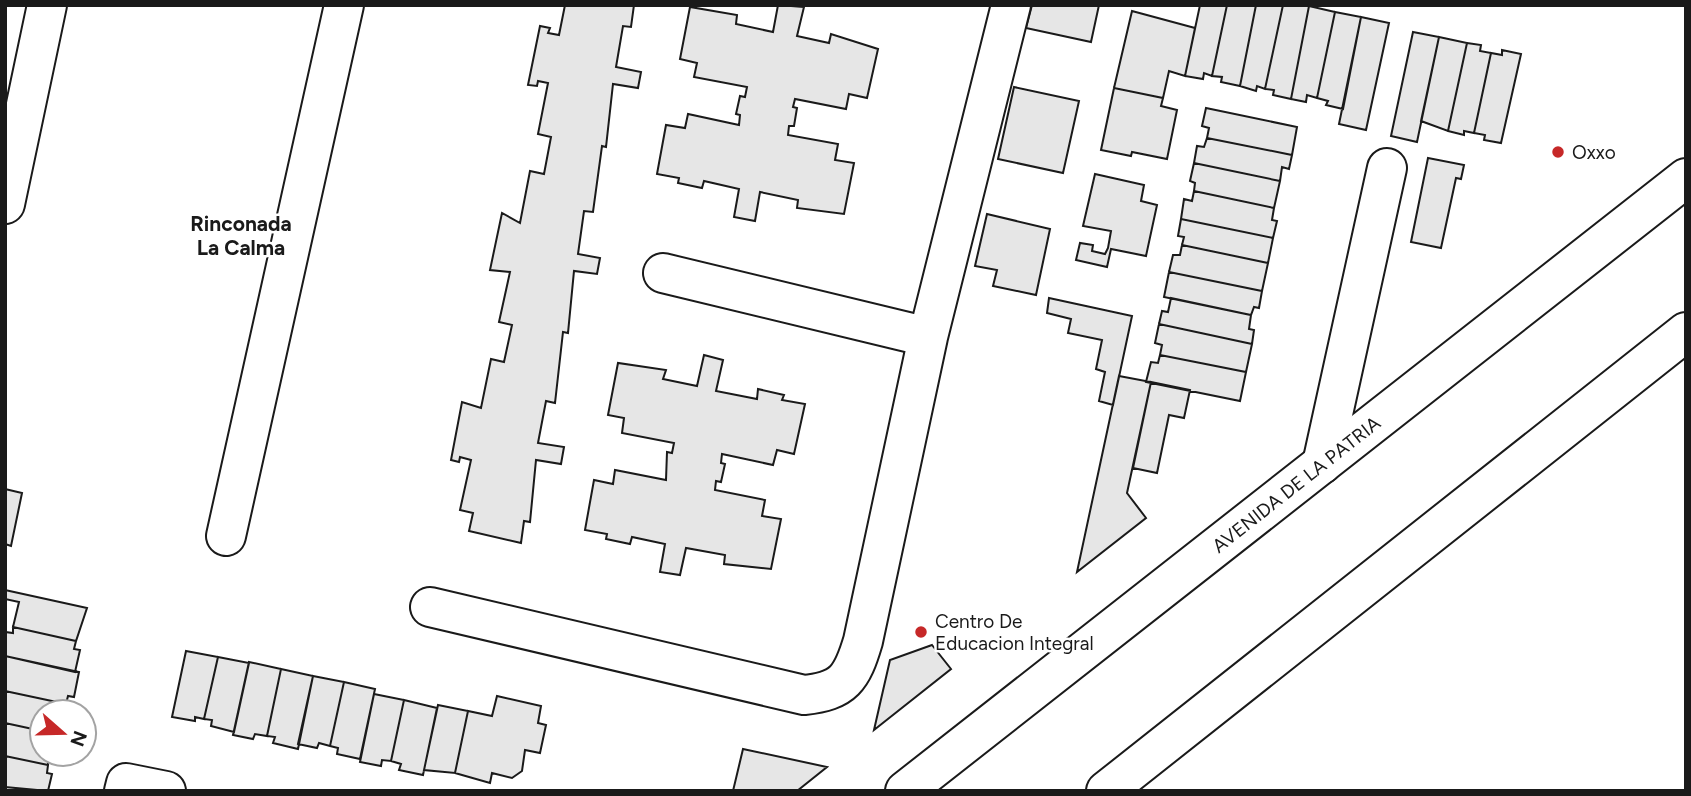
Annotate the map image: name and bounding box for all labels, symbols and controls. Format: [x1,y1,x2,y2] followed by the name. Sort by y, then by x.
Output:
[1572,141,1616,164] place label: Oxxo
[1550,144,1566,160] marker: Oxxo
[190,211,292,260] district label: Rinconada La Calma
[1207,411,1385,557] street label: AVENIDA DE LA PATRIA
[935,610,1094,655] place label: Centro De Educacion Integral
[913,624,929,640] marker: Centro De Educacion Integral
[28,698,98,768] north arrow
[65,728,92,749] text: N

